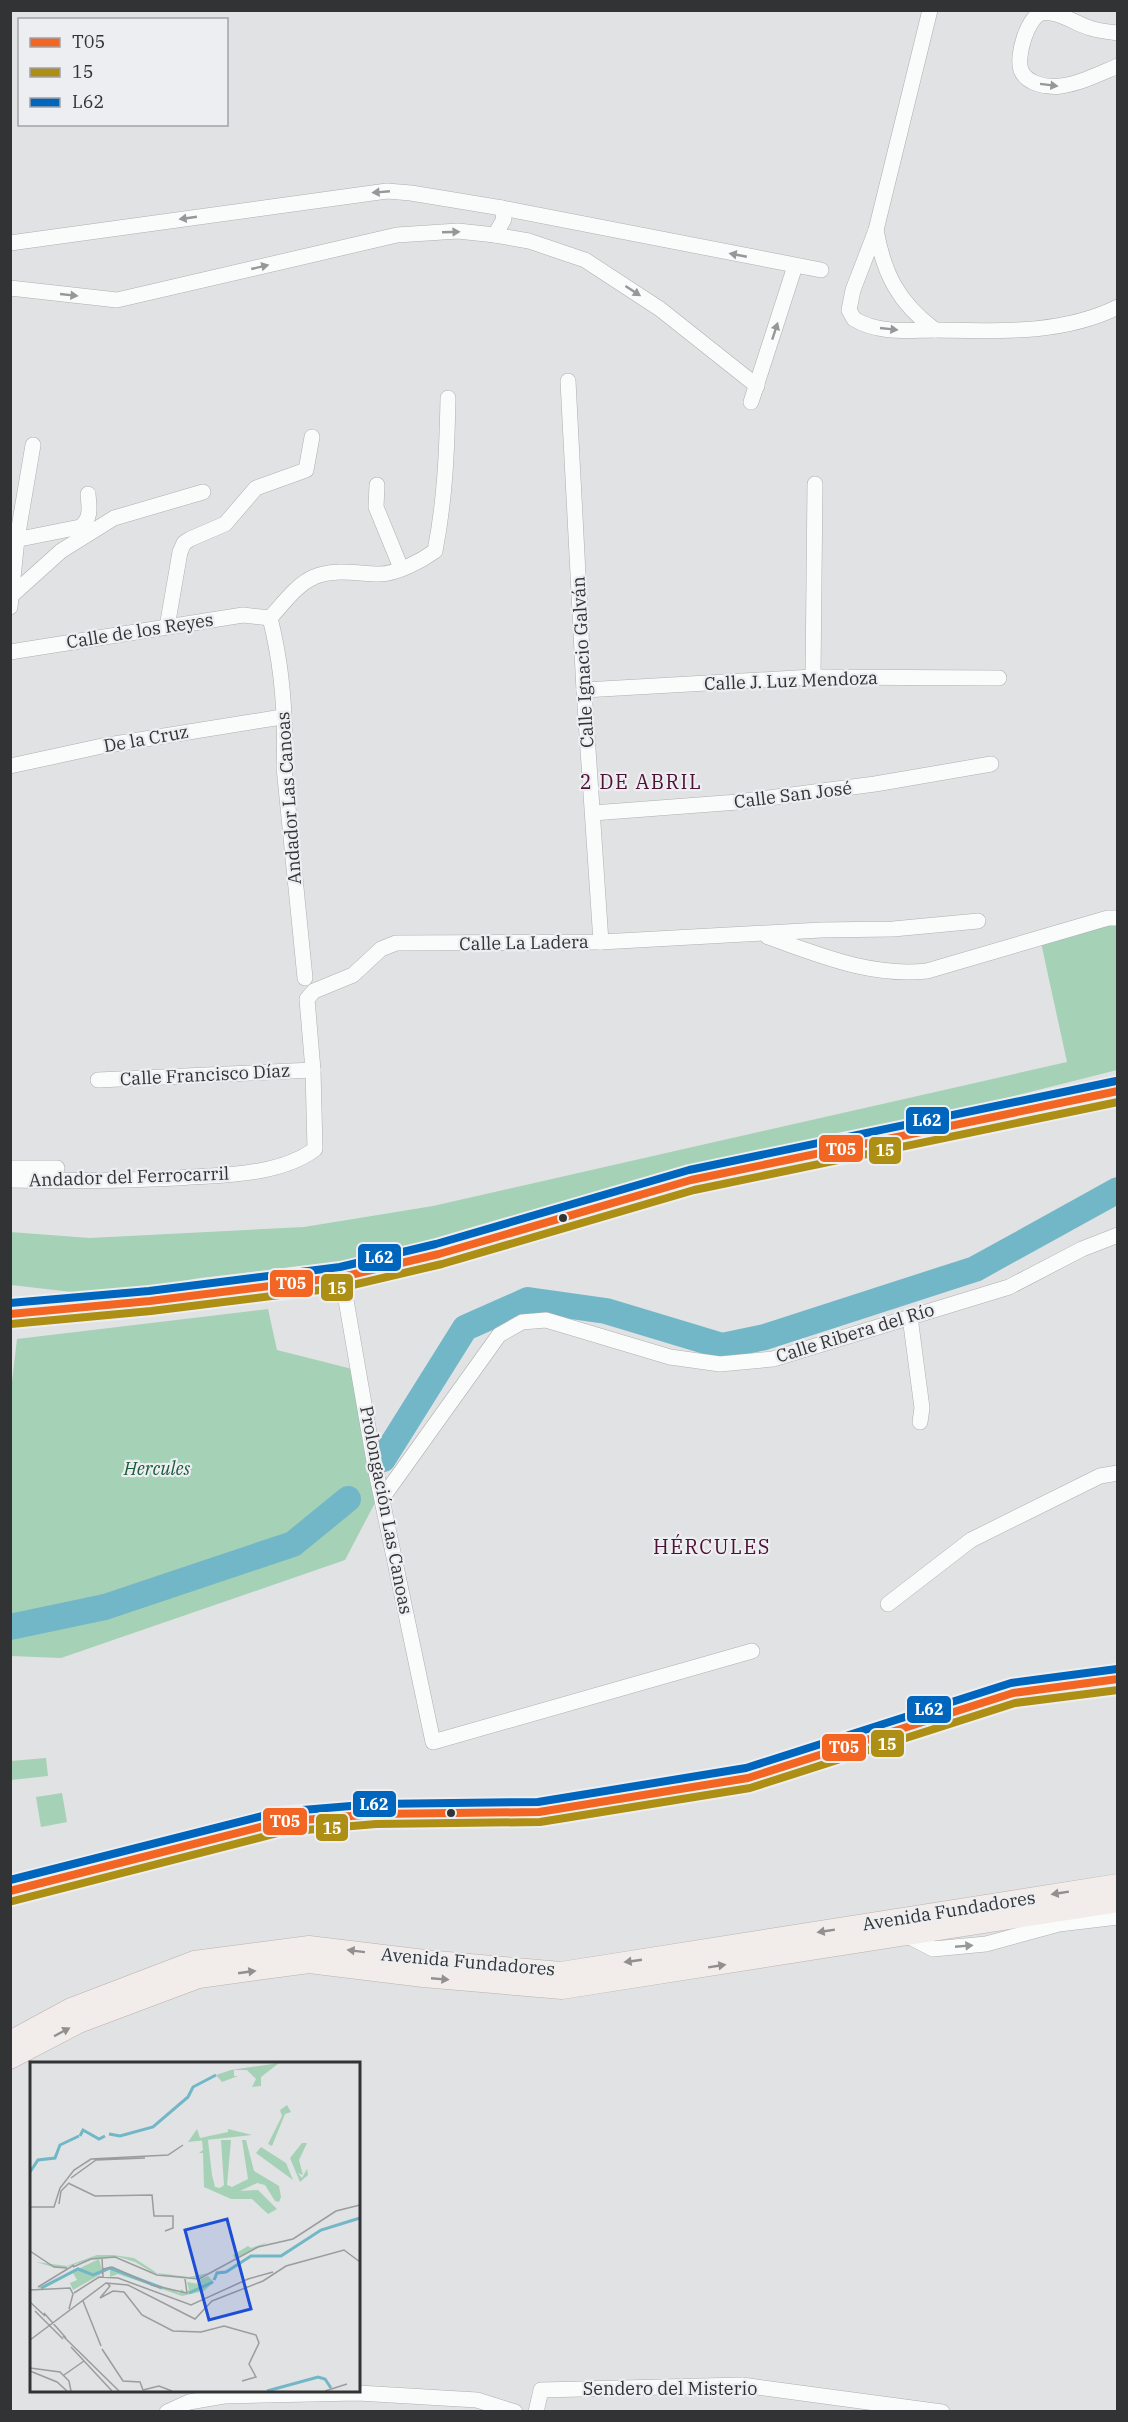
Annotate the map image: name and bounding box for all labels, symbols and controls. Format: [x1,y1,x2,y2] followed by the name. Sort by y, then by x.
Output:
[18,18,228,126] legend
[72,30,105,53] text: T05
[72,60,94,83] text: 15
[1040,80,1059,90] one-way arrow
[72,90,104,113] text: L62
[371,187,390,197] one-way arrow
[178,214,197,223] one-way arrow
[441,227,460,237] one-way arrow
[728,250,747,259] one-way arrow
[250,261,269,271] one-way arrow
[624,285,640,297] one-way arrow
[59,290,78,300] one-way arrow
[770,322,780,340] one-way arrow
[879,324,898,334] one-way arrow
[567,576,598,748] street label: Calle Ignacio Galván
[65,608,215,653] street label: Calle de los Reyes
[704,666,878,695] street label: Calle J. Luz Mendoza
[271,711,306,885] street label: Andador Las Canoas
[102,720,190,757] street label: De la Cruz
[580,768,702,795] district label: 2 DE ABRIL
[733,776,853,813] street label: Calle San José
[459,930,589,955] street label: Calle La Ladera
[119,1059,291,1090] street label: Calle Francisco Díaz
[905,1106,950,1135] line badge: L62
[912,1110,942,1130] text: L62
[818,1134,864,1163] line badge: T05
[868,1136,902,1165] line badge: 15
[826,1139,856,1159] text: T05
[875,1140,895,1160] text: 15
[28,1162,230,1191] street label: Andador del Ferrocarril
[557,1212,569,1224] unlabelled marker
[357,1243,402,1272] line badge: L62
[364,1247,394,1267] text: L62
[269,1269,314,1298] line badge: T05
[276,1273,306,1293] text: T05
[320,1273,354,1302] line badge: 15
[327,1278,347,1298] text: 15
[773,1297,937,1368] street label: Calle Ribera del Río
[355,1404,418,1616] street label: Prolongación Las Canoas
[123,1457,191,1480] park label: Hercules
[653,1533,771,1560] district label: HÉRCULES
[906,1695,952,1724] line badge: L62
[914,1699,944,1719] text: L62
[870,1729,905,1758] line badge: 15
[821,1733,867,1762] line badge: T05
[877,1734,897,1754] text: 15
[829,1737,859,1757] text: T05
[352,1790,397,1818] line badge: L62
[359,1794,389,1814] text: L62
[262,1807,308,1836] line badge: T05
[445,1807,457,1819] unlabelled marker
[270,1811,300,1831] text: T05
[315,1813,349,1842] line badge: 15
[322,1818,342,1838] text: 15
[861,1885,1037,1936] street label: Avenida Fundadores
[1050,1889,1069,1898] one-way arrow
[816,1927,835,1936] one-way arrow
[954,1941,973,1951] one-way arrow
[380,1942,556,1981] street label: Avenida Fundadores
[346,1947,365,1956] one-way arrow
[624,1957,643,1966] one-way arrow
[707,1962,726,1971] one-way arrow
[237,1967,256,1976] one-way arrow
[431,1974,450,1983] one-way arrow
[54,2027,71,2037] one-way arrow
[30,2062,360,2392] inset map
[583,2377,757,2400] street label: Sendero del Misterio

